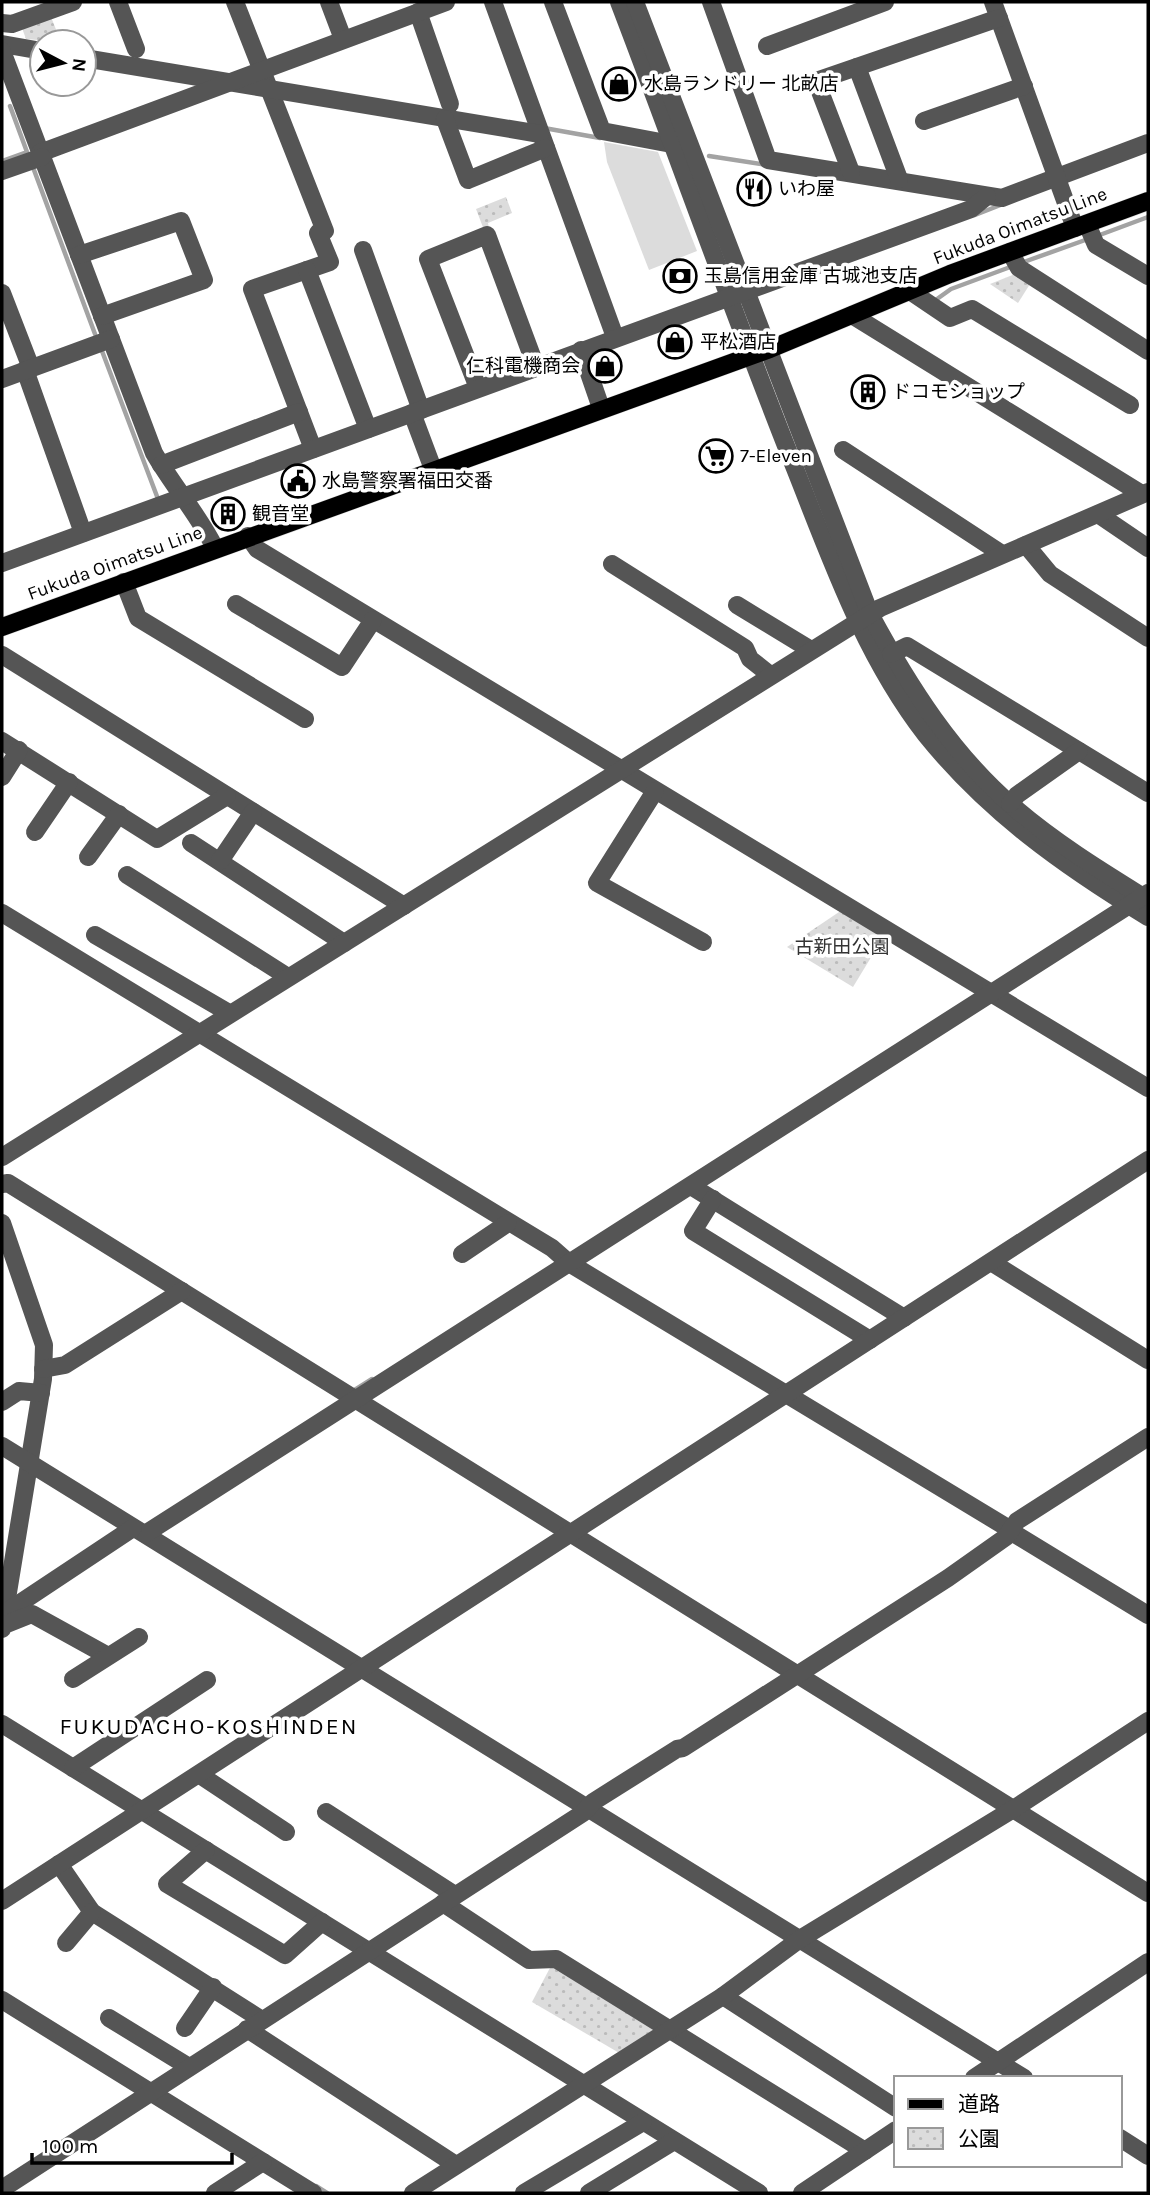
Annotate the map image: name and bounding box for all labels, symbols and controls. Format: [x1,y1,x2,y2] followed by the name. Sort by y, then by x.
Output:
[28,28,98,98] north arrow
[67,57,91,73] text: N
[600,65,638,103] shop icon: 水島ランドリー 北畝店
[644,73,839,95] place label: 水島ランドリー 北畝店
[735,170,773,208] restaurant icon: いわ屋
[778,178,835,200] place label: いわ屋
[930,183,1110,269] street label: Fukuda Oimatsu Line
[661,257,699,295] bank icon: 玉島信用金庫 古城池支店
[704,265,918,287] place label: 玉島信用金庫 古城池支店
[656,323,694,361] shop icon: 平松酒店
[700,331,776,353] place label: 平松酒店
[586,347,624,385] shop icon: 仁科電機商会
[466,355,580,377] place label: 仁科電機商会
[849,373,887,411] building icon: ドコモショップ
[892,381,1025,403] place label: ドコモショップ
[697,437,735,475] supermarket icon: 7-Eleven
[740,445,812,467] place label: 7-Eleven
[279,462,317,500] public building icon: 水島警察署福田交番
[322,470,493,492] place label: 水島警察署福田交番
[209,495,247,533] building icon: 観音堂
[252,503,309,525] place label: 観音堂
[25,521,205,605] street label: Fukuda Oimatsu Line
[794,936,890,958] park label: 古新田公園
[60,1713,358,1740] district label: FUKUDACHO-KOSHINDEN
[894,2076,1122,2167] legend
[958,2092,1000,2116] text: 道路
[32,2122,231,2166] scale bar
[958,2127,1000,2151] text: 公園
[42,2134,99,2158] text: 100 m

